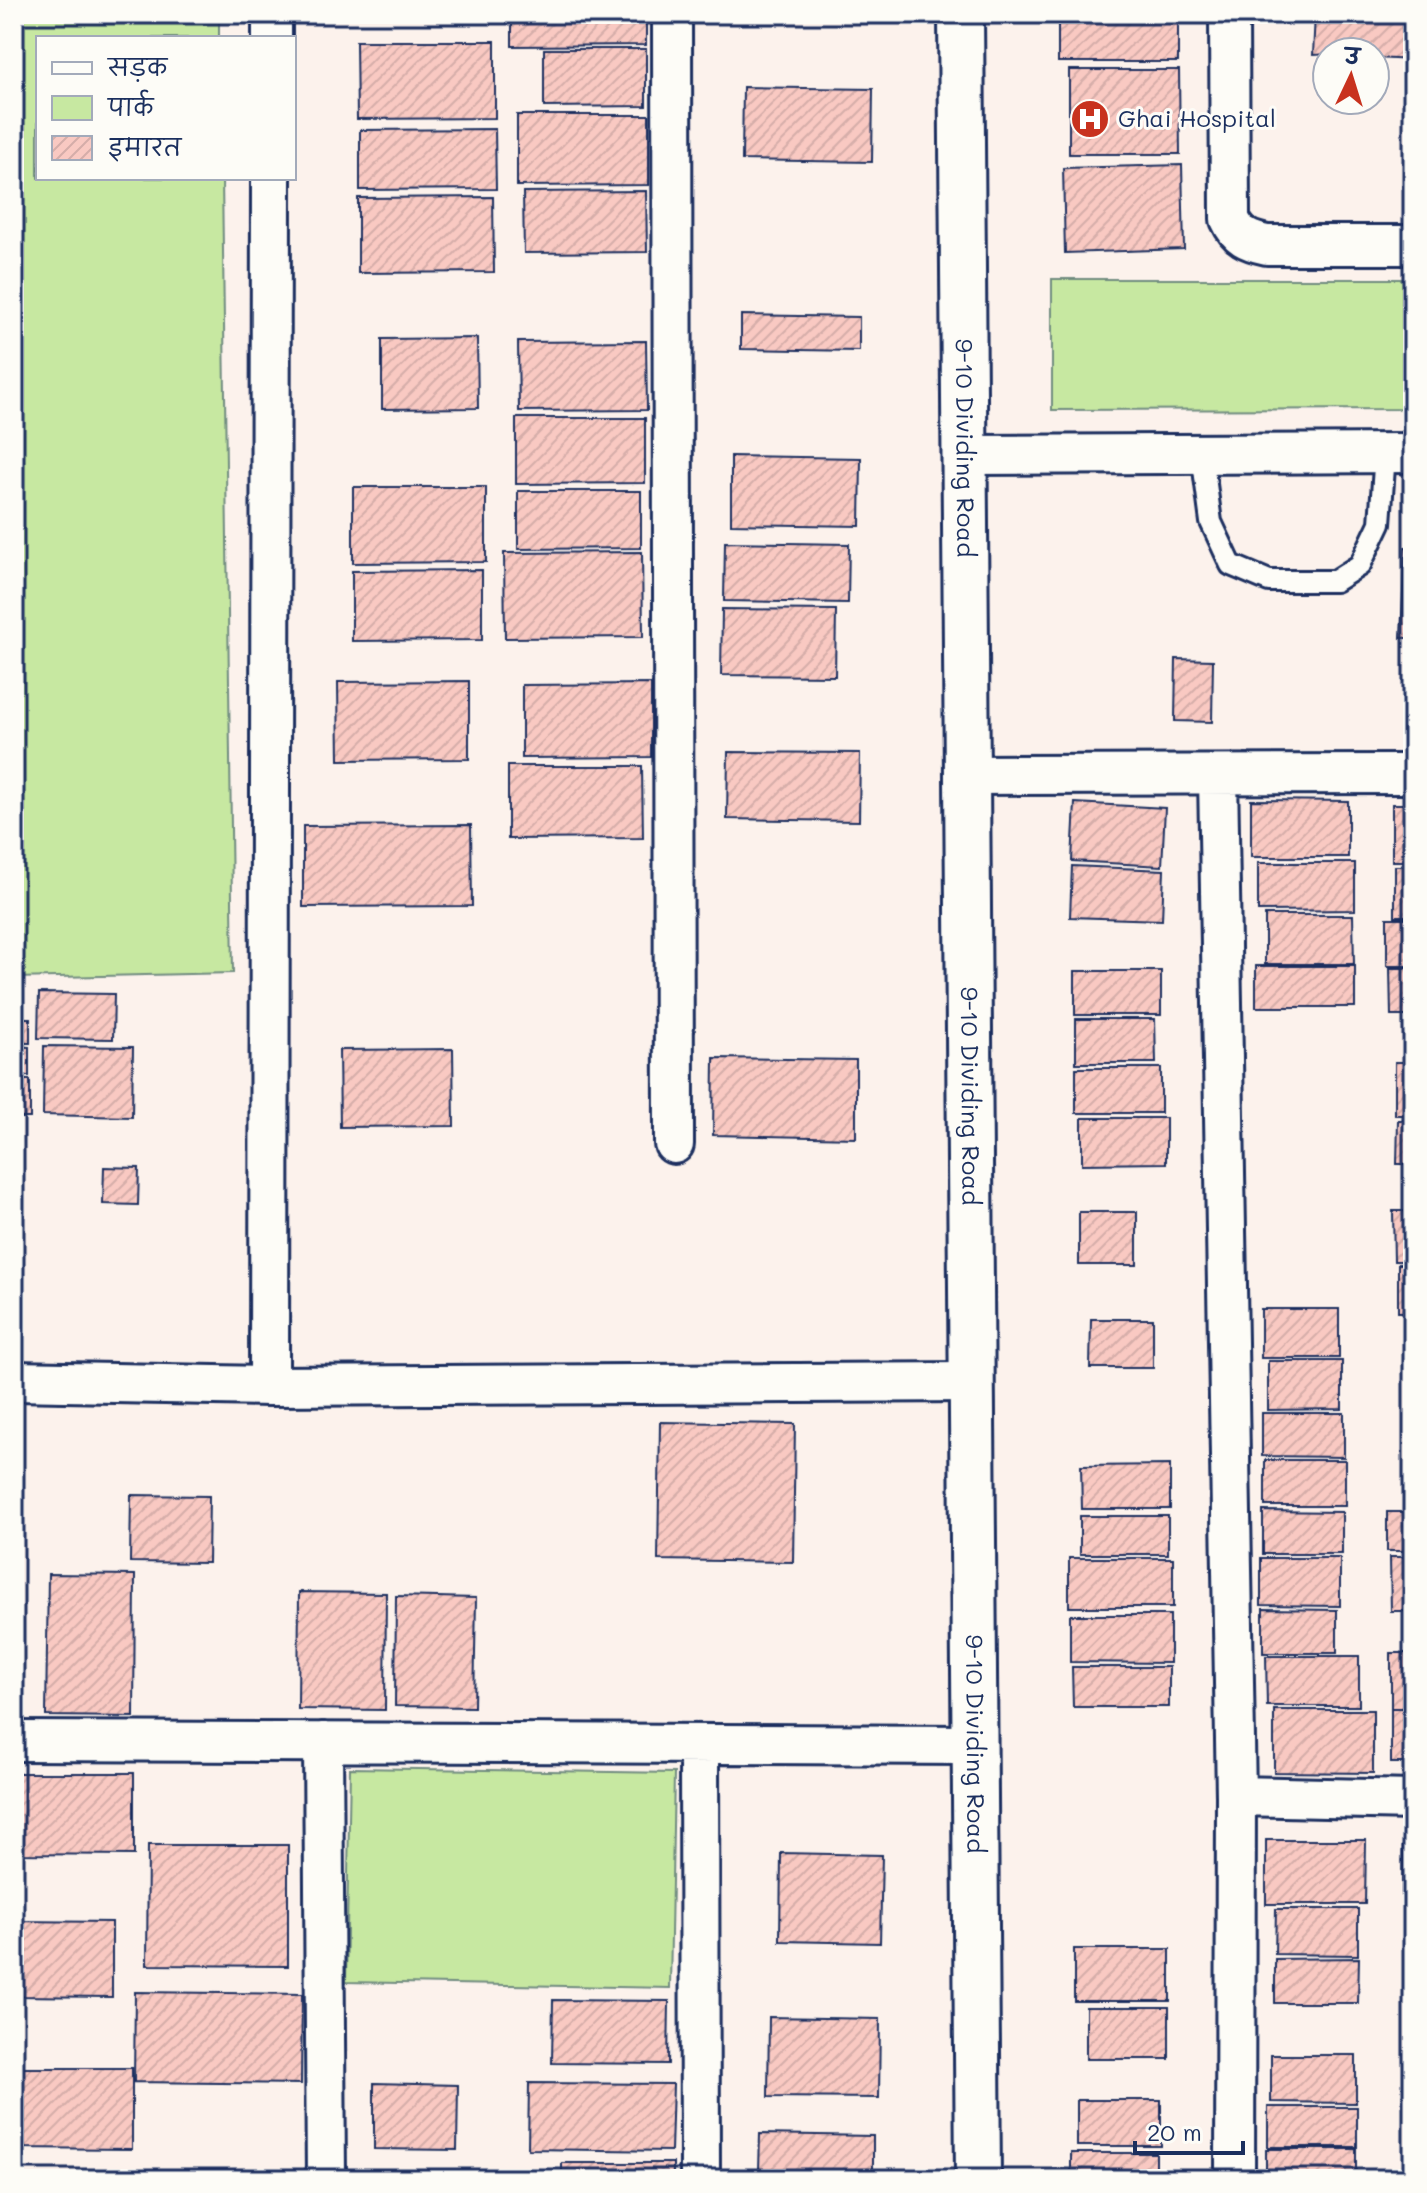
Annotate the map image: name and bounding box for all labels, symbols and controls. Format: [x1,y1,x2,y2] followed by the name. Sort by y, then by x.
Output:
[36,36,296,180] legend
[1311,36,1391,116] north arrow
[1342,40,1363,71] text: उ
[106,51,169,82] text: सड़क
[106,89,155,122] text: पार्क
[1069,98,1111,140] hospital icon: Ghai Hospital
[1118,102,1276,133] place label: Ghai Hospital
[108,131,183,162] text: इमारत
[950,338,982,557] street label: 9-10 Dividing Road
[955,986,987,1205] street label: 9-10 Dividing Road
[960,1634,992,1853] street label: 9-10 Dividing Road
[1135,2105,1243,2155] scale bar
[1147,2116,1202,2147] text: 20 m

